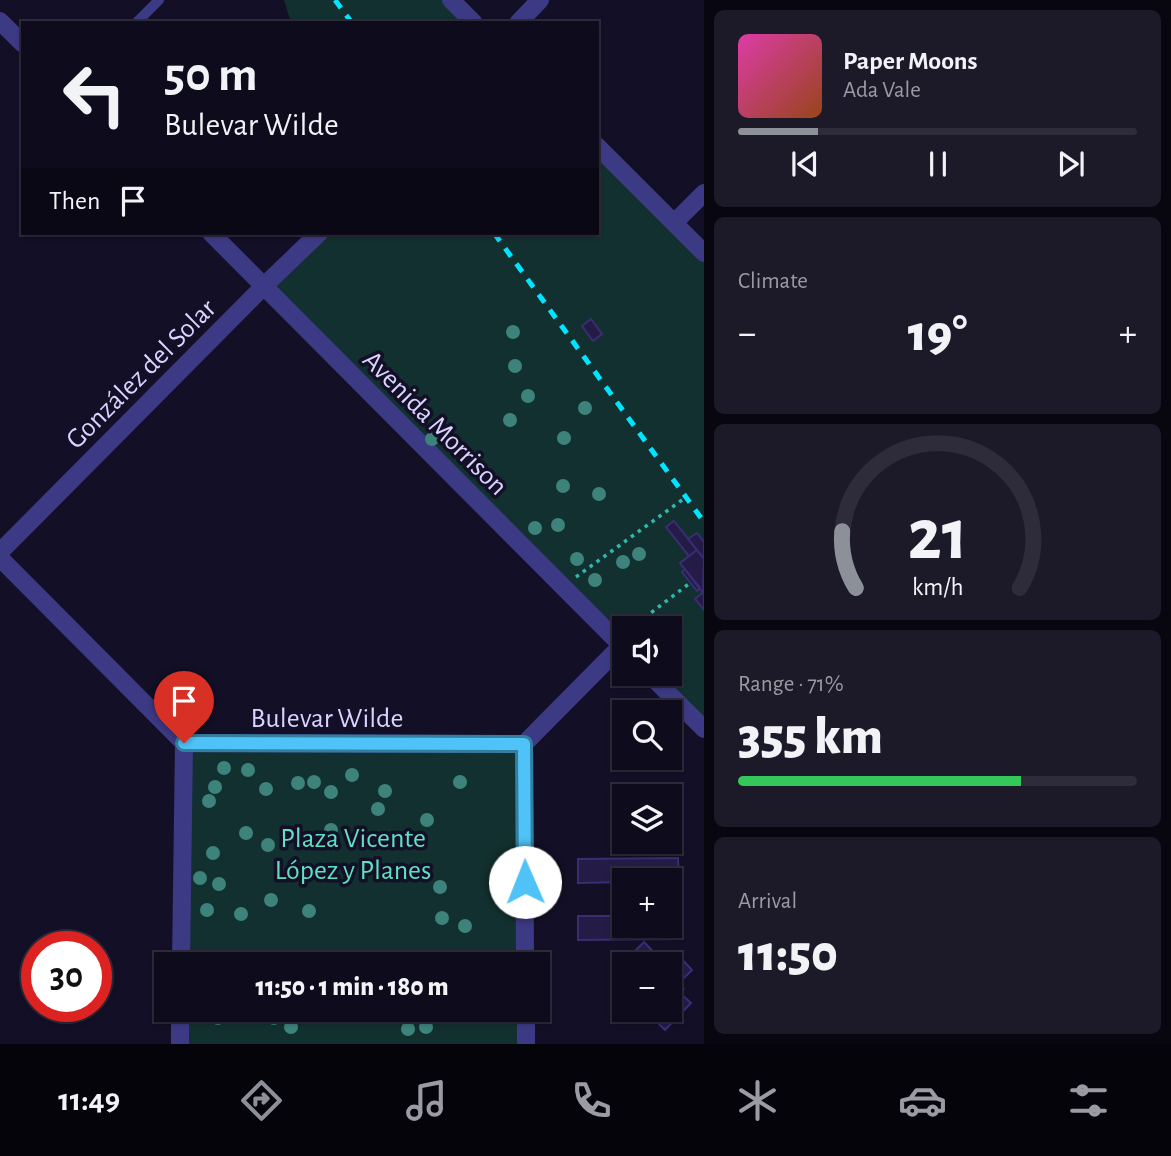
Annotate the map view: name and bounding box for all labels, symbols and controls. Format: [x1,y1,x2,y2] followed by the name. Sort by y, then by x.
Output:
[843,48,978,74] text: Paper Moons
[49,49,140,140] icon: left
[164,51,258,100] text: 50 m
[843,79,921,102] text: Ada Vale
[164,109,339,141] text: Bulevar Wilde
[786,145,824,183] icon: previous
[919,145,957,183] icon: pause
[1052,145,1090,183] icon: next
[114,182,152,220] icon: arrive
[49,188,100,214] text: Then
[738,270,808,293] text: Climate
[61,294,222,455] street label: González del Solar
[908,308,967,360] text: 19°
[738,315,756,353] text: −
[1119,315,1137,353] text: +
[357,346,512,501] street label: Avenida Morrison
[907,500,968,573] text: 21
[912,575,963,600] text: km/h
[612,616,682,1022] map controls
[612,616,682,686] button: sound
[154,671,214,743] pin
[738,673,844,696] text: Range · 71%
[165,682,203,720] icon: arrive
[612,700,682,770] button: search
[251,705,403,733] street label: Bulevar Wilde
[738,711,883,763] text: 355 km
[612,784,682,854] button: layers
[275,825,431,885] park label: Plaza Vicente López y Planes
[488,845,562,919] position arrow
[612,868,682,938] button: +
[738,890,797,913] text: Arrival
[738,928,838,980] text: 11:50
[21,931,112,1022] speed limit sign: 30
[612,952,682,1022] button: −
[255,974,449,1000] text: 11:50 · 1 min · 180 m
[237,1076,286,1125] icon: directions
[402,1076,451,1125] icon: music
[567,1076,616,1125] icon: phone
[733,1076,782,1125] icon: climate
[898,1076,947,1125] icon: car
[1064,1076,1113,1125] icon: filters
[58,1084,120,1116] text: 11:49

